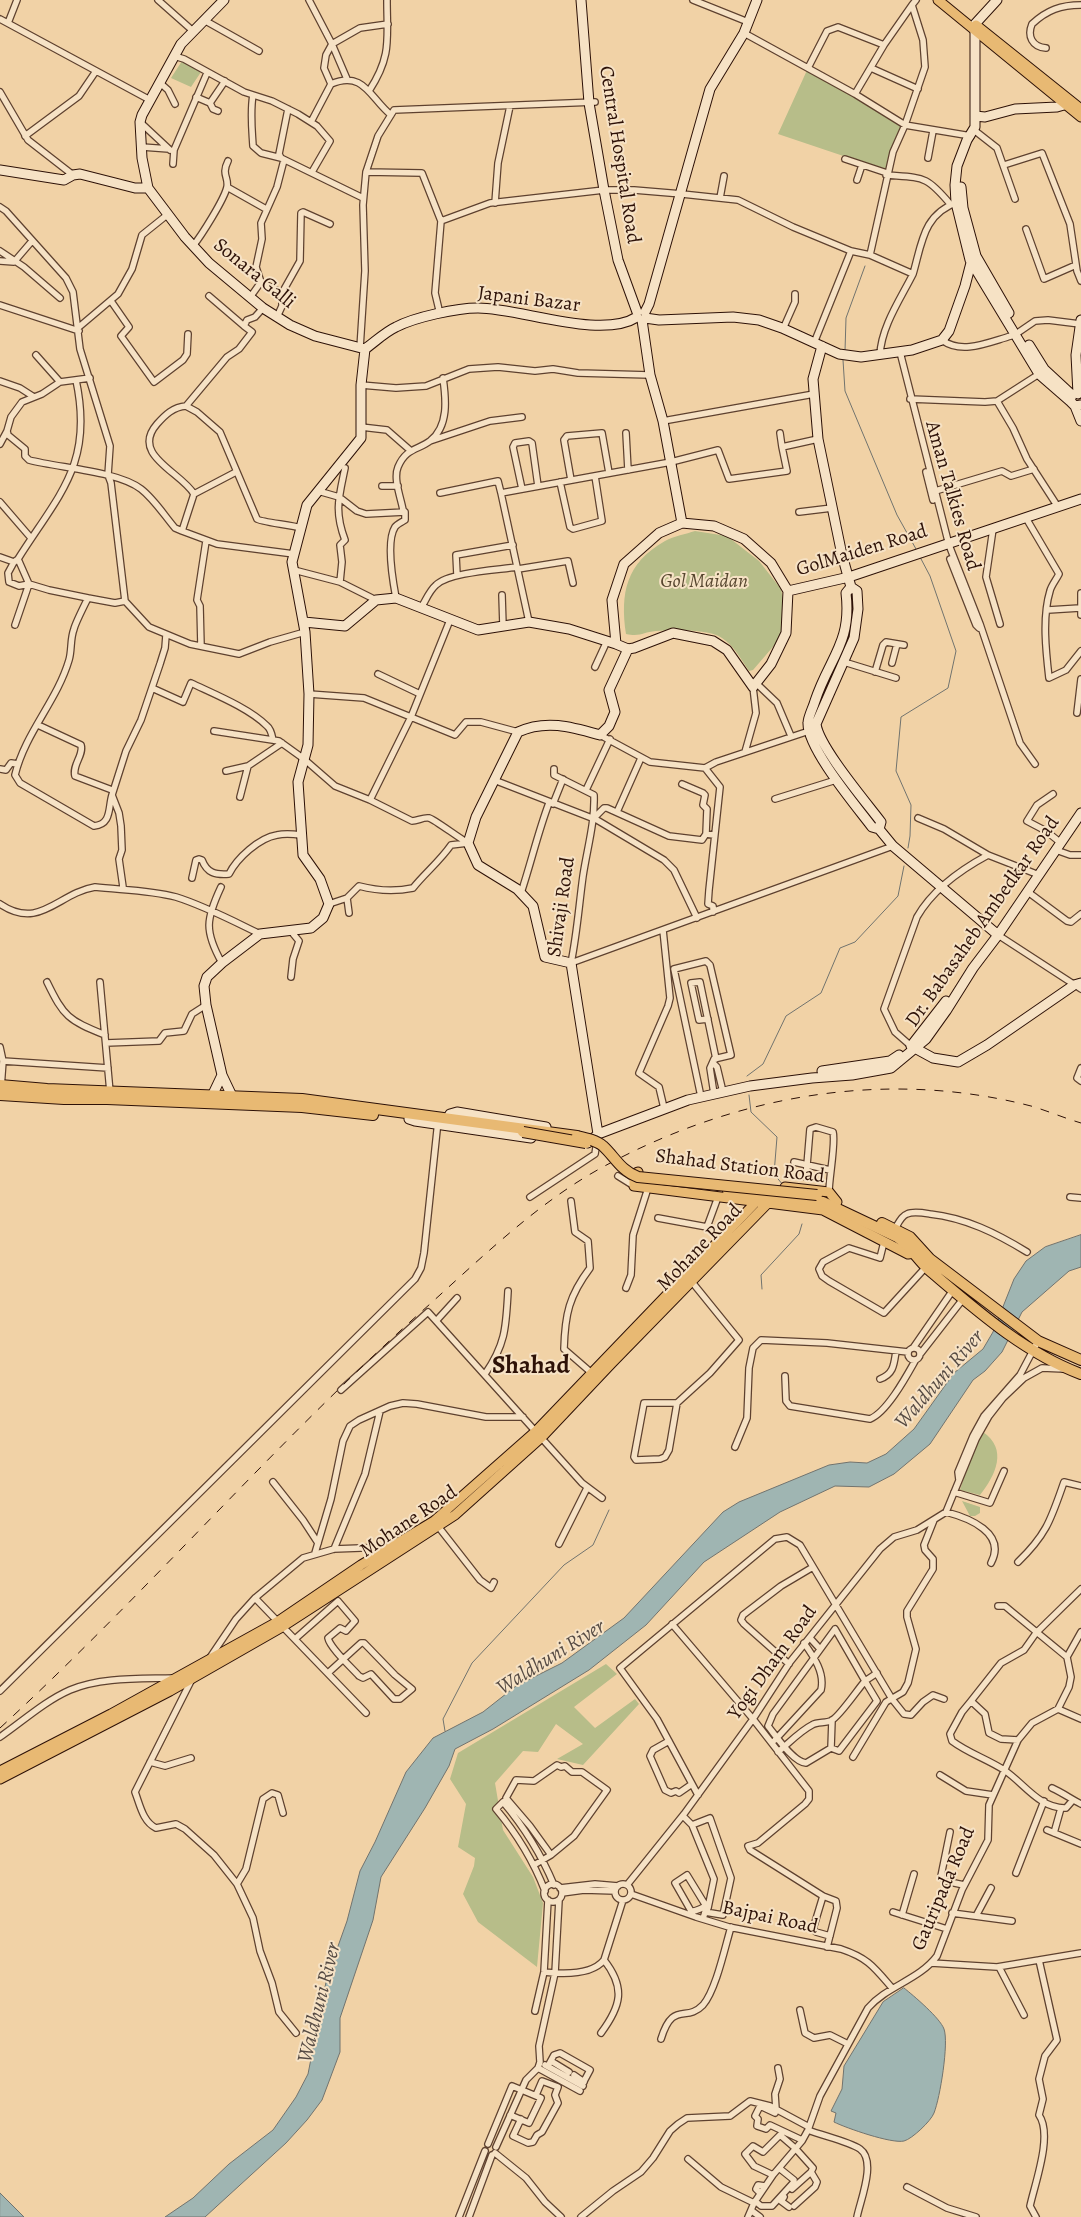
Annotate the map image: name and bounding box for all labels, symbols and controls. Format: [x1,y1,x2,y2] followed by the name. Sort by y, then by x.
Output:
[593,64,645,246] street label: Central Hospital Road
[208,234,300,314] street label: Sonara Galli
[476,282,582,318] street label: Japani Bazar
[919,418,985,574] street label: Aman Talkies Road
[794,520,930,582] street label: GolMaiden Road
[660,570,748,594] park label: Gol Maidan
[901,812,1065,1032] street label: Dr. Babasaheb Ambedkar Road
[543,855,581,959] street label: Shivaji Road
[654,1145,826,1189] street label: Shahad Station Road
[652,1199,748,1297] street label: Mohane Road
[890,1325,990,1435] water label: Waldhuni River
[492,1352,570,1382] district label: Shahad
[356,1481,462,1563] street label: Mohane Road
[723,1601,823,1725] street label: Yogi Dham Road
[492,1615,610,1701] water label: Waldhuni River
[907,1824,981,1954] street label: Gauripada Road
[720,1896,820,1940] street label: Bajpai Road
[293,1940,347,2066] water label: Waldhuni River

